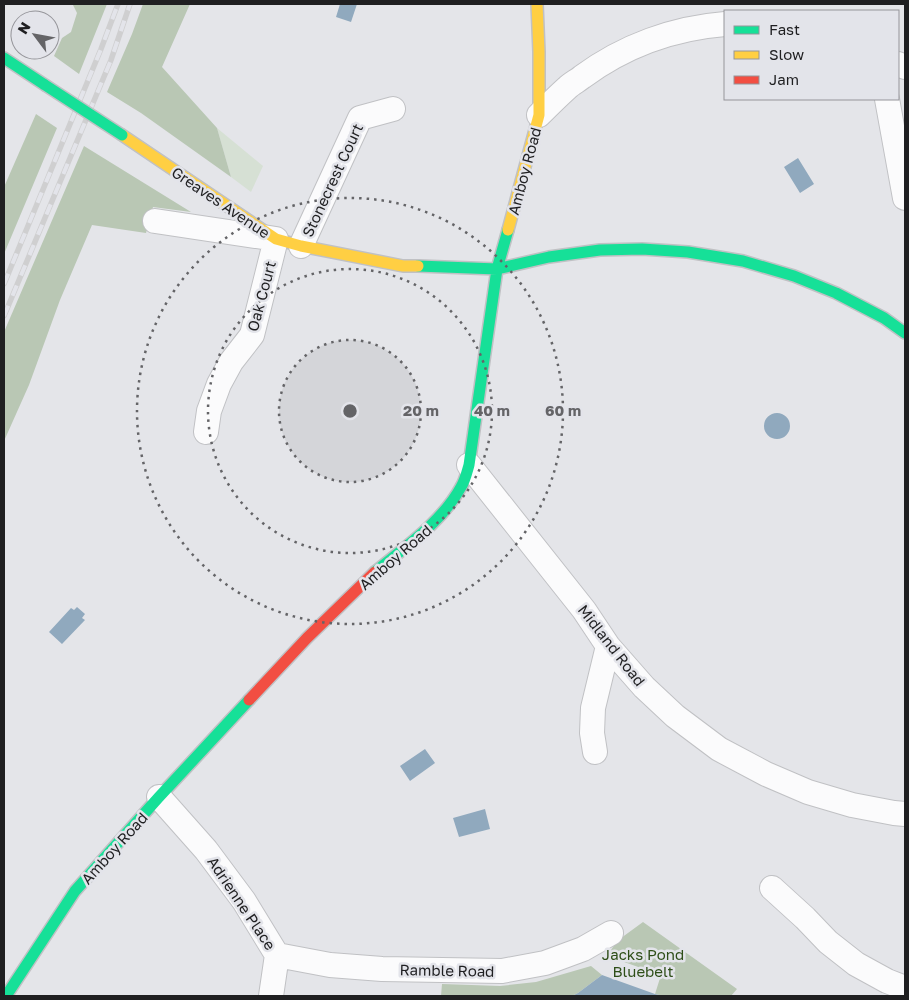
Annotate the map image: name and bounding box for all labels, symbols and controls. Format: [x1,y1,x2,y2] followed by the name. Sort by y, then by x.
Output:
[10,10,60,60] north arrow
[724,10,899,100] legend
[14,19,34,37] text: N
[769,20,800,38] text: Fast
[769,45,804,63] text: Slow
[769,70,799,88] text: Jam
[298,120,366,240] street label: Stonecrest Court
[504,125,544,217] street label: Amboy Road
[168,162,274,242] street label: Greaves Avenue
[243,259,279,333] street label: Oak Court
[403,401,439,419] text: 20 m
[474,401,510,419] text: 40 m
[545,401,581,419] text: 60 m
[341,402,359,420] centre of rings
[355,521,435,593] street label: Amboy Road
[575,601,649,689] street label: Midland Road
[77,808,151,888] street label: Amboy Road
[204,853,280,953] street label: Adrienne Place
[602,945,684,980] park label: Jacks Pond Bluebelt
[399,960,495,980] street label: Ramble Road

